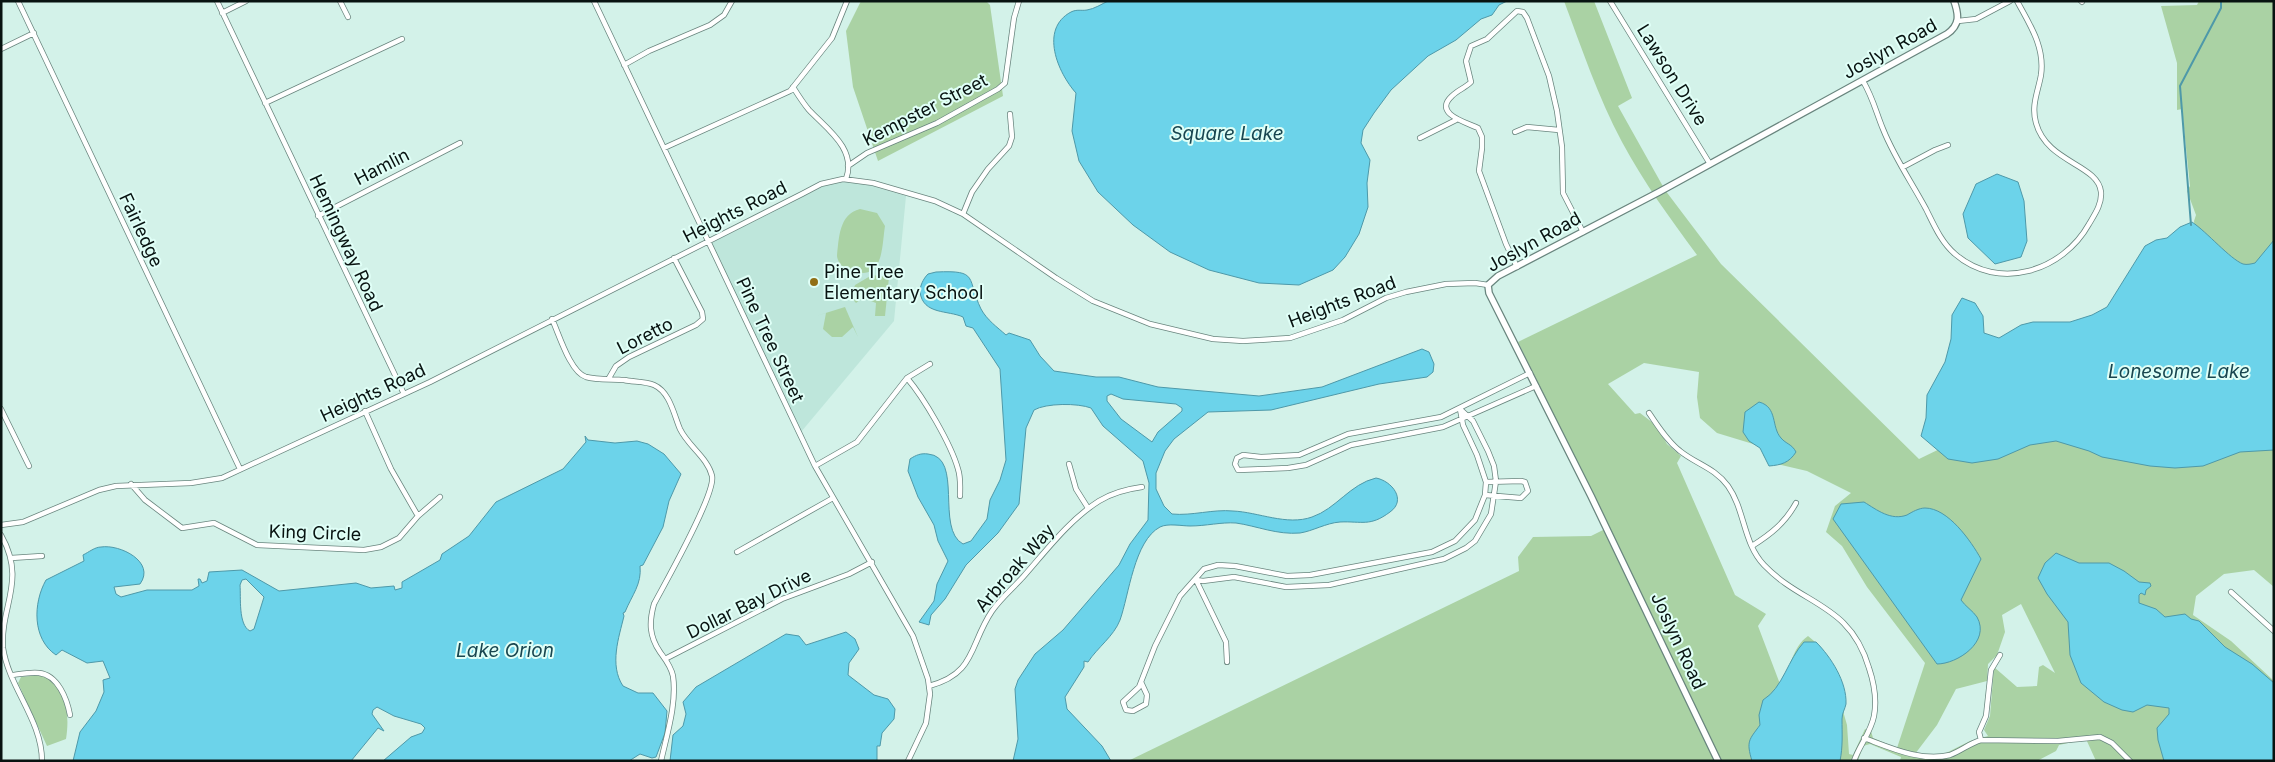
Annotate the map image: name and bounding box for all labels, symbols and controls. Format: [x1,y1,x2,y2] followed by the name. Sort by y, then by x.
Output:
[1839,14,1940,83] street label: Joslyn Road
[1633,20,1712,129] street label: Lawson Drive
[859,69,991,150] street label: Kempster Street
[1170,122,1284,145] water label: Square Lake
[351,144,413,189] street label: Hamlin
[305,171,387,315] street label: Hemingway Road
[679,176,790,247] street label: Heights Road
[115,189,168,270] street label: Fairledge
[1483,207,1584,276] street label: Joslyn Road
[824,261,983,303] place label: Pine Tree Elementary School
[1285,271,1399,332] street label: Heights Road
[732,274,809,406] street label: Pine Tree Street
[808,276,820,288] marker: Pine Tree Elementary School
[613,313,676,359] street label: Loretto
[317,359,429,426] street label: Heights Road
[2108,360,2250,383] water label: Lonesome Lake
[971,519,1059,616] street label: Arbroak Way
[268,520,362,545] street label: King Circle
[683,564,814,643] street label: Dollar Bay Drive
[1647,589,1710,692] street label: Joslyn Road
[456,639,554,662] water label: Lake Orion

